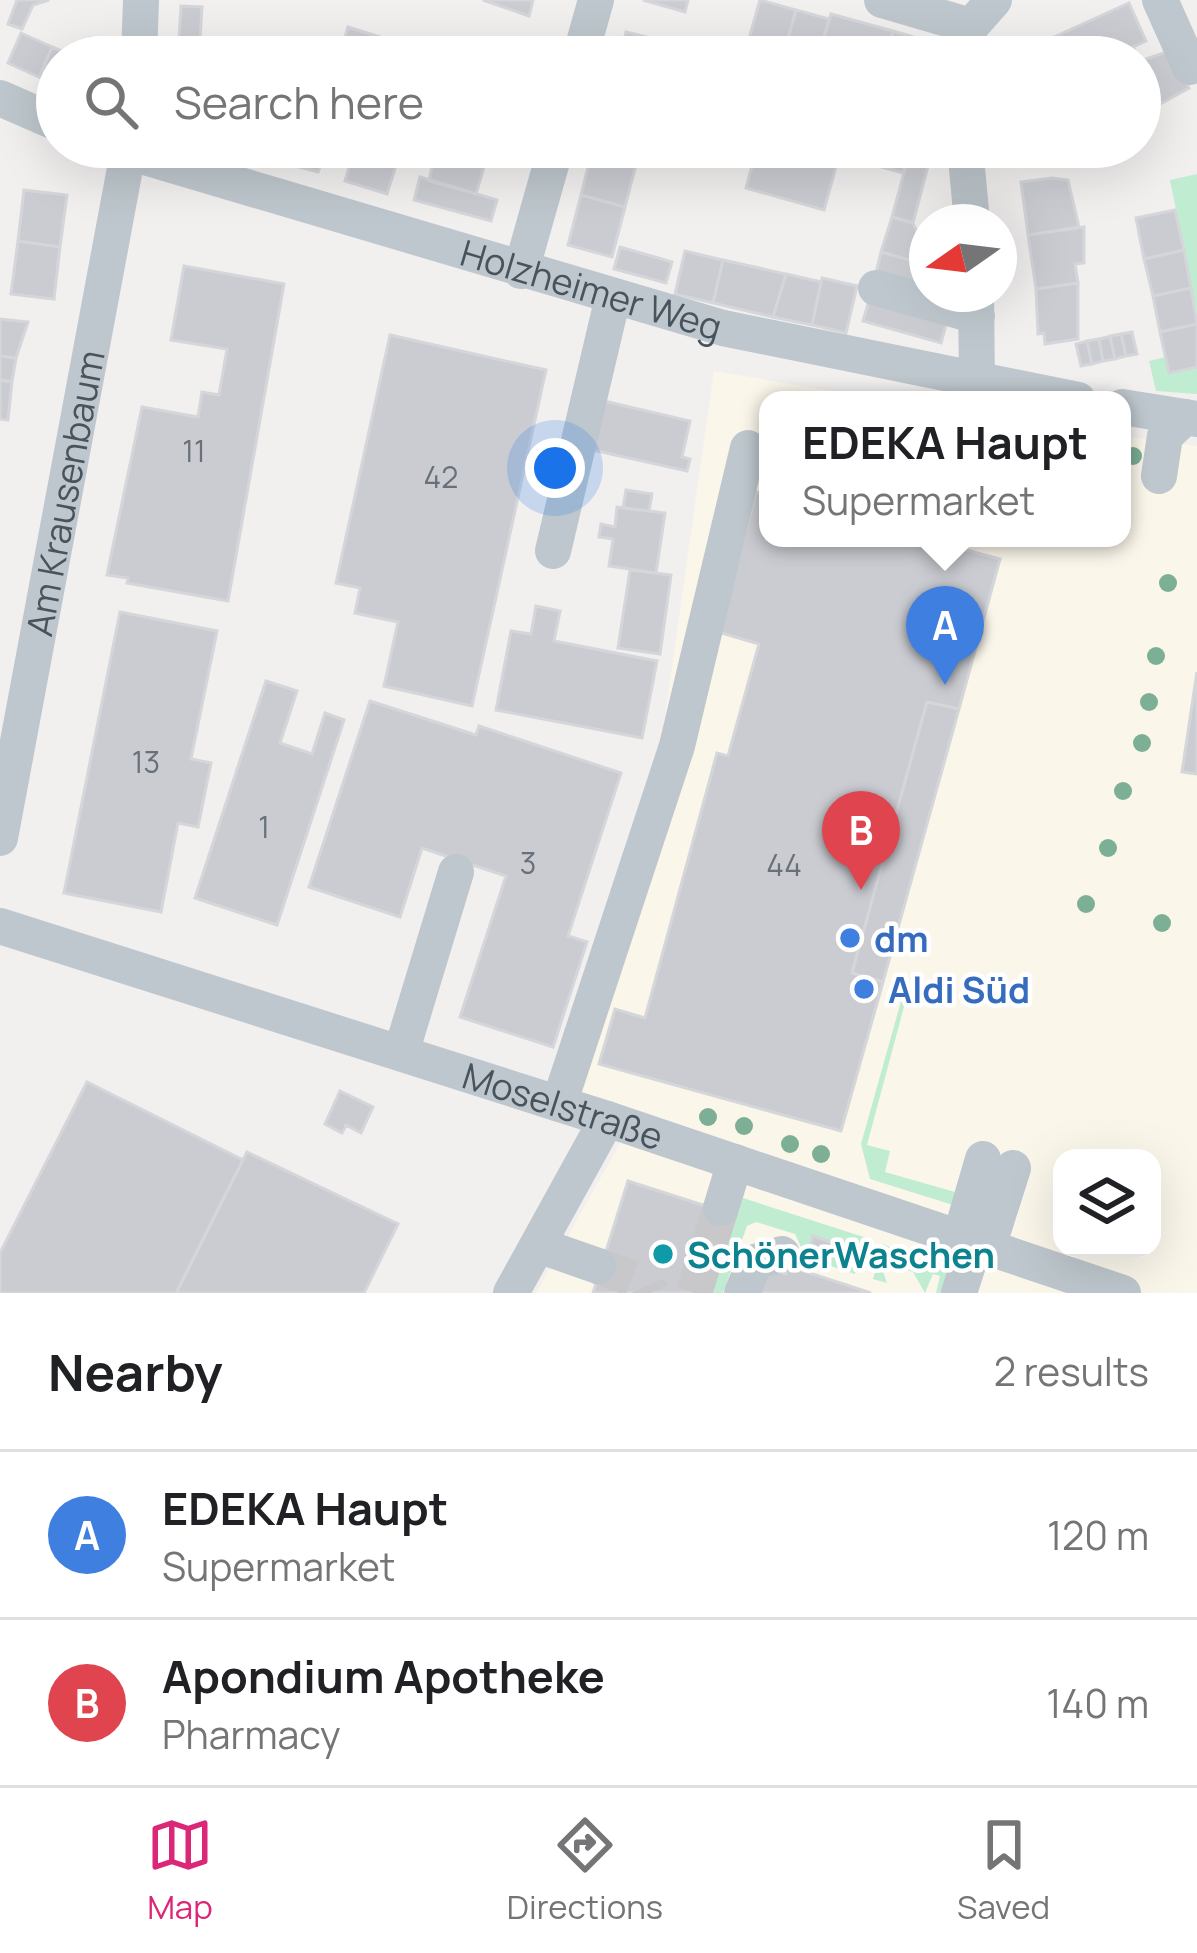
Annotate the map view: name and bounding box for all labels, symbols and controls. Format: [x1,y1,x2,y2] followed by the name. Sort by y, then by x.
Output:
[36,36,1161,168] search box
[78,69,144,135] icon: search
[174,71,424,133] text: Search here
[909,204,1017,312] north arrow
[455,227,728,351] street label: Holzheimer Weg
[14,346,115,640] street label: Am Krausenbaum
[759,391,1131,547] popup
[802,411,1088,473] text: EDEKA Haupt
[182,430,206,471] house number: 11
[525,438,585,498] your location
[424,456,458,497] house number: 42
[802,473,1035,527] text: Supermarket
[906,586,984,685] pin: A
[132,741,160,782] house number: 13
[822,791,900,890] pin: B
[258,806,270,847] house number: 1
[520,842,536,883] house number: 3
[766,844,802,885] house number: 44
[874,914,929,963] place label: dm
[837,925,863,951] marker: dm
[888,965,1030,1014] place label: Aldi Süd
[851,976,877,1002] marker: Aldi Süd
[457,1050,670,1161] street label: Moselstraße
[1053,1149,1161,1257] map controls
[1053,1149,1161,1257] button: layers
[687,1230,995,1279] place label: SchönerWaschen
[650,1241,676,1267] marker: SchönerWaschen
[48,1337,223,1406] text: Nearby
[994,1344,1149,1398] text: 2 results
[162,1477,448,1539] text: EDEKA Haupt
[74,1508,100,1562] text: A
[1047,1508,1149,1562] text: 120 m
[162,1539,395,1593] text: Supermarket
[162,1645,605,1707] text: Apondium Apotheke
[75,1676,99,1730] text: B
[1046,1676,1149,1730] text: 140 m
[162,1707,341,1761] text: Pharmacy
[147,1812,213,1929] tab: Map
[507,1812,663,1929] tab: Directions
[957,1812,1050,1929] tab: Saved

